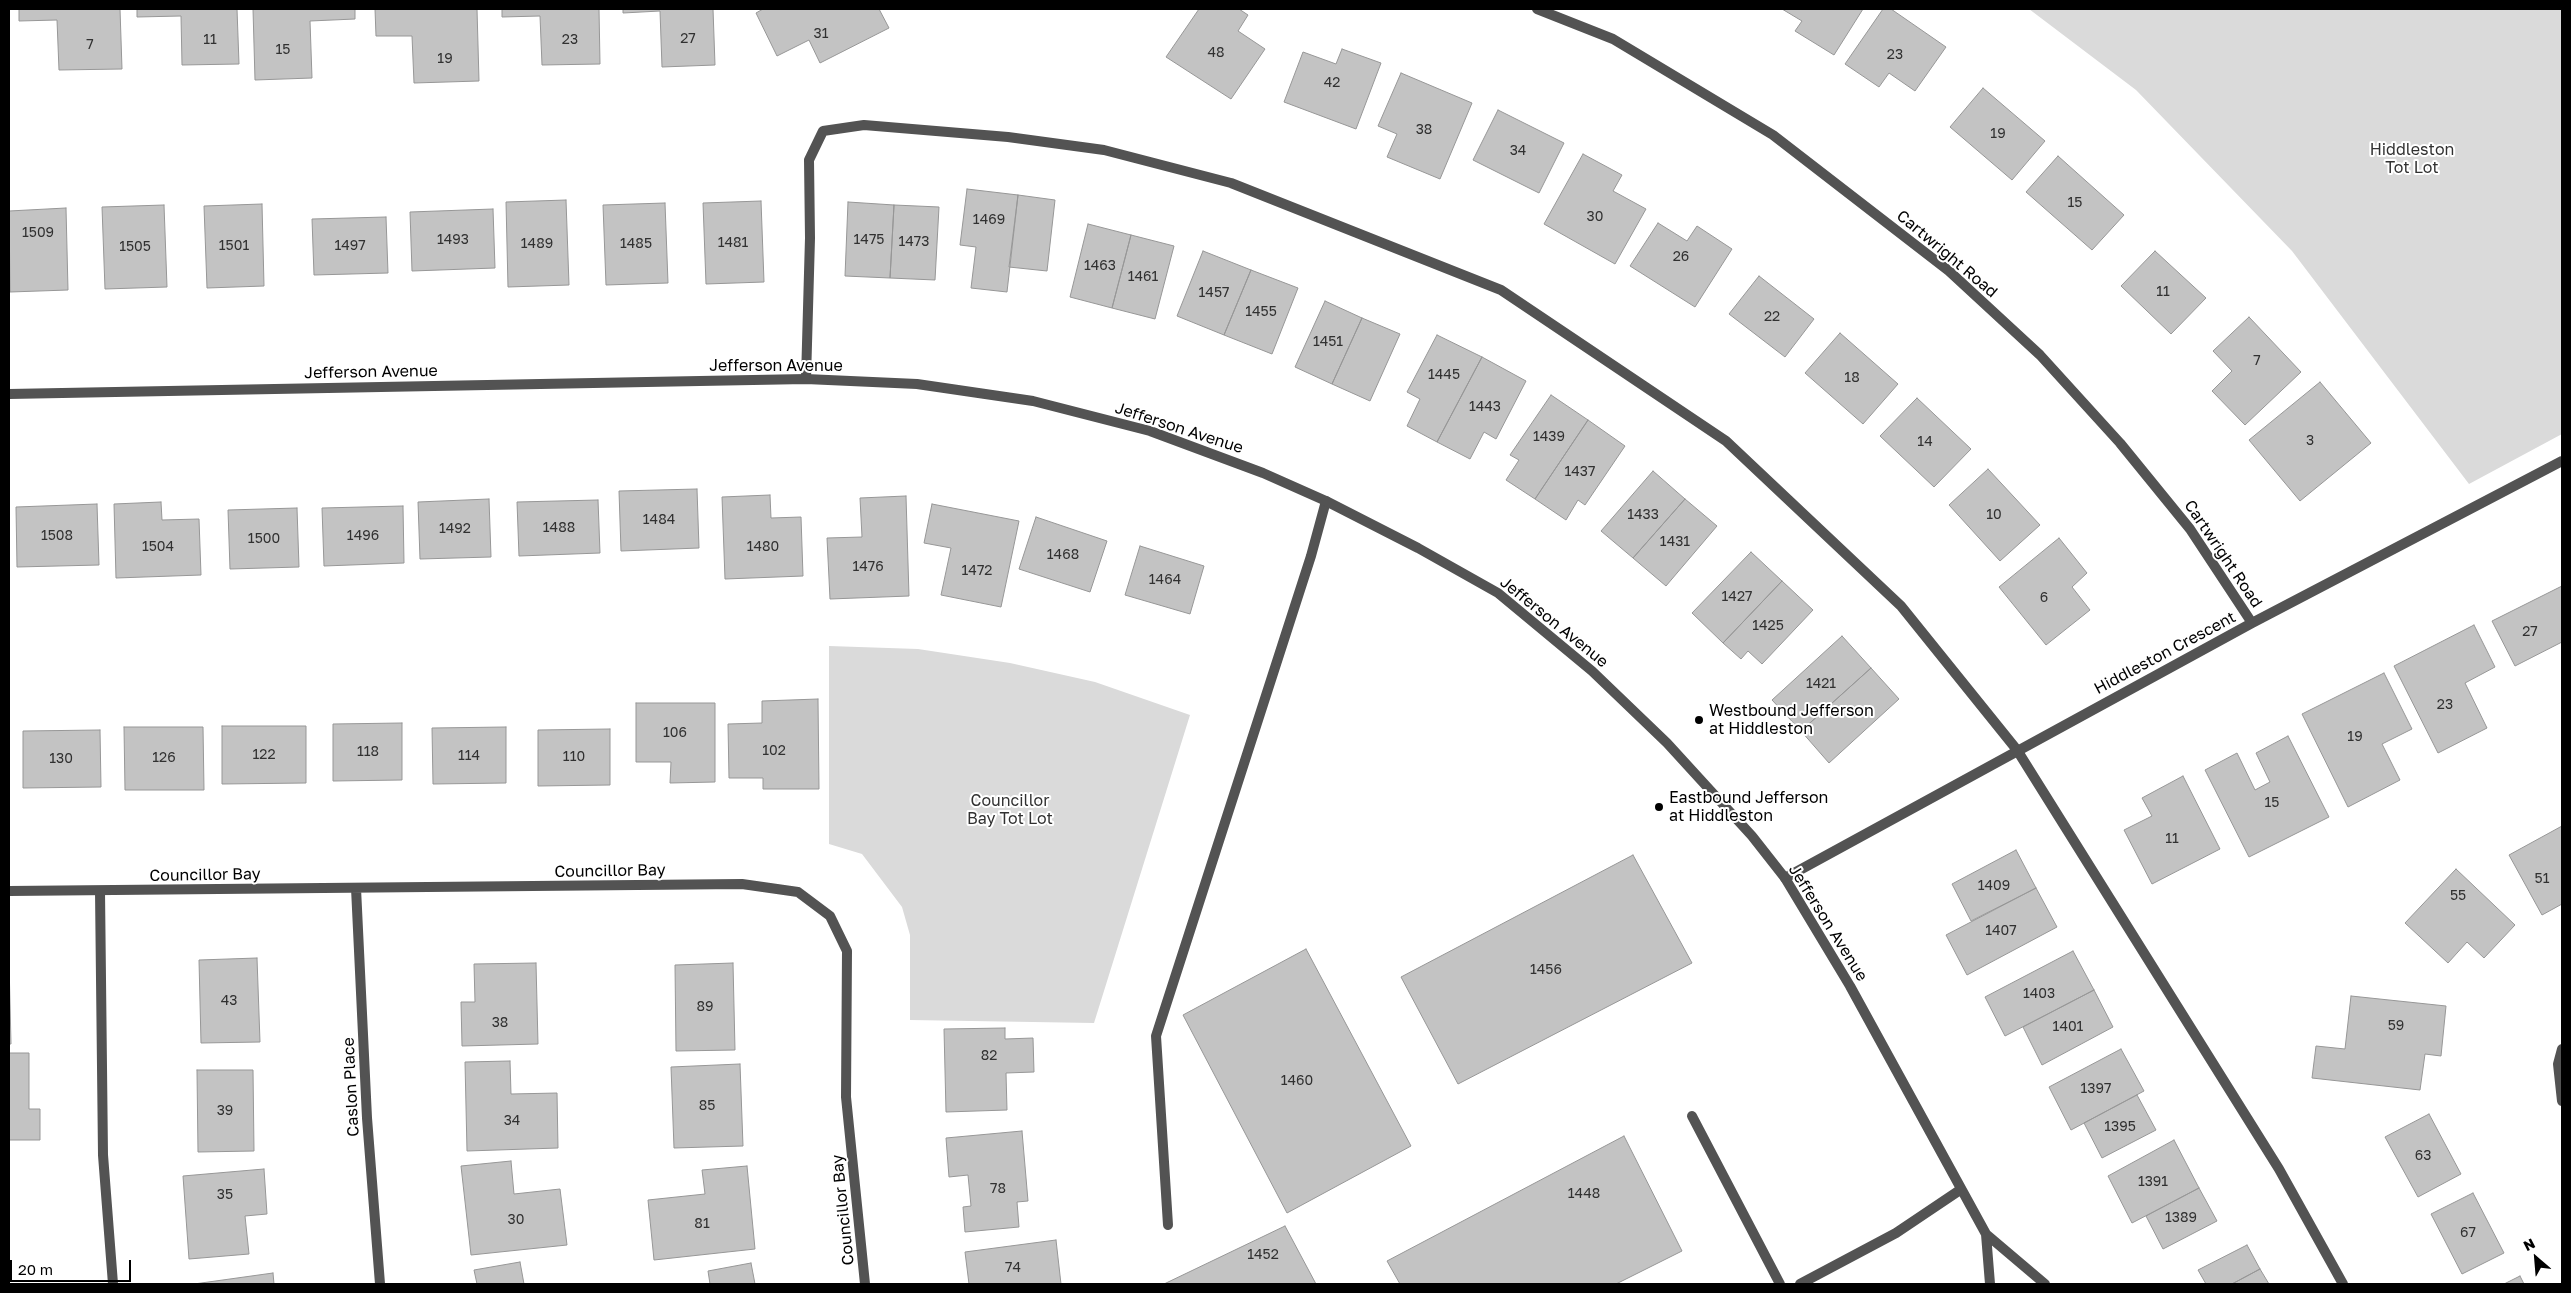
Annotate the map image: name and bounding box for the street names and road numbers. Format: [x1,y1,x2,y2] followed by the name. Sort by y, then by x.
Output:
[1893,206,2001,302] street label: Cartwright Road
[709,356,843,376] street label: Jefferson Avenue
[304,361,438,383] street label: Jefferson Avenue
[1113,398,1245,458] street label: Jefferson Avenue
[2180,497,2266,611] street label: Cartwright Road
[1496,573,1612,671] street label: Jefferson Avenue
[2091,608,2239,698] street label: Hiddleston Crescent
[554,860,666,882] street label: Councillor Bay
[1784,861,1872,985] street label: Jefferson Avenue
[149,864,261,886] street label: Councillor Bay
[339,1037,363,1137] street label: Caslon Place
[828,1154,858,1266] street label: Councillor Bay

